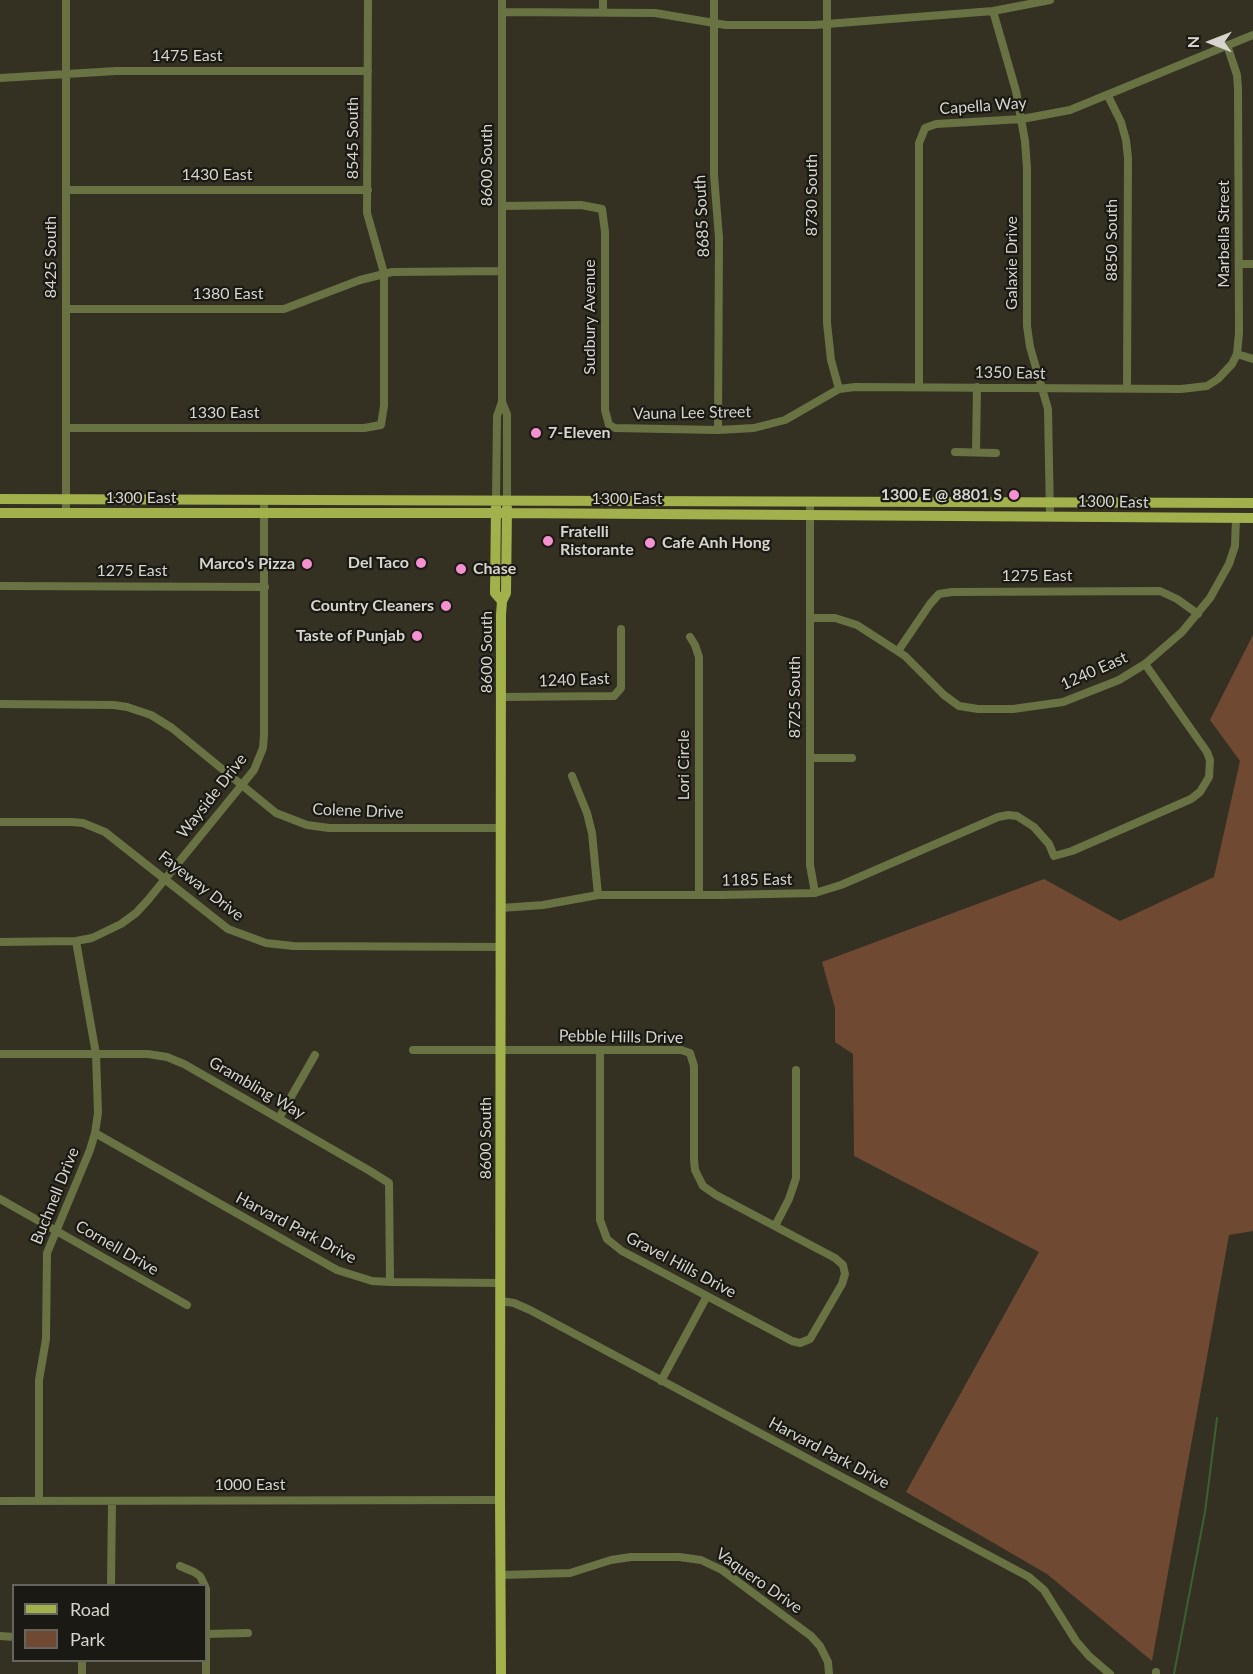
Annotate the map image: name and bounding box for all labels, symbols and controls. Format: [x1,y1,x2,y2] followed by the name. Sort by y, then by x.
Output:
[1181,12,1241,72] north arrow
[1183,36,1202,48] text: N
[152,46,222,66] street label: 1475 East
[939,93,1027,119] street label: Capella Way
[343,97,363,179] street label: 8545 South
[477,124,497,206] street label: 8600 South
[802,154,822,236] street label: 8730 South
[182,165,252,185] street label: 1430 East
[690,174,714,258] street label: 8685 South
[1214,180,1234,288] street label: Marbella Street
[1102,199,1122,281] street label: 8850 South
[41,216,61,298] street label: 8425 South
[1002,216,1022,310] street label: Galaxie Drive
[580,259,600,375] street label: Sudbury Avenue
[193,284,263,304] street label: 1380 East
[974,363,1046,383] street label: 1350 East
[633,402,751,424] street label: Vauna Lee Street
[189,403,259,423] street label: 1330 East
[548,423,610,443] place label: 7-Eleven
[529,426,543,440] marker: 7-Eleven
[881,485,1002,505] place label: 1300 E @ 8801 S
[106,488,176,508] street label: 1300 East
[1007,488,1021,502] marker: 1300 E @ 8801 S
[592,489,662,509] street label: 1300 East
[1077,492,1149,512] street label: 1300 East
[560,522,634,560] place label: Fratelli Ristorante
[662,533,770,553] place label: Cafe Anh Hong
[541,534,555,548] marker: Fratelli Ristorante
[643,536,657,550] marker: Cafe Anh Hong
[348,553,409,573] place label: Del Taco
[199,554,295,574] place label: Marco's Pizza
[414,556,428,570] marker: Del Taco
[300,557,314,571] marker: Marco's Pizza
[473,559,516,579] place label: Chase
[97,561,167,581] street label: 1275 East
[454,562,468,576] marker: Chase
[1002,566,1072,586] street label: 1275 East
[310,596,434,616] place label: Country Cleaners
[439,599,453,613] marker: Country Cleaners
[477,611,497,693] street label: 8600 South
[296,626,405,646] place label: Taste of Punjab
[410,629,424,643] marker: Taste of Punjab
[1058,648,1130,694] street label: 1240 East
[785,656,805,738] street label: 8725 South
[538,669,610,691] street label: 1240 East
[674,730,694,800] street label: Lori Circle
[173,750,251,842] street label: Wayside Drive
[312,800,404,822] street label: Colene Drive
[155,847,247,925] street label: Fayeway Drive
[721,870,793,890] street label: 1185 East
[559,1026,683,1048] street label: Pebble Hills Drive
[205,1053,309,1123] street label: Grambling Way
[476,1097,496,1179] street label: 8600 South
[27,1145,83,1247] street label: Buchnell Drive
[232,1188,360,1268] street label: Harvard Park Drive
[72,1217,162,1279] street label: Cornell Drive
[623,1228,739,1302] street label: Gravel Hills Drive
[765,1413,893,1493] street label: Harvard Park Drive
[215,1475,285,1495] street label: 1000 East
[712,1544,806,1618] street label: Vaquero Drive
[12,1584,207,1662] legend
[70,1598,110,1620] text: Road
[70,1628,105,1650] text: Park

